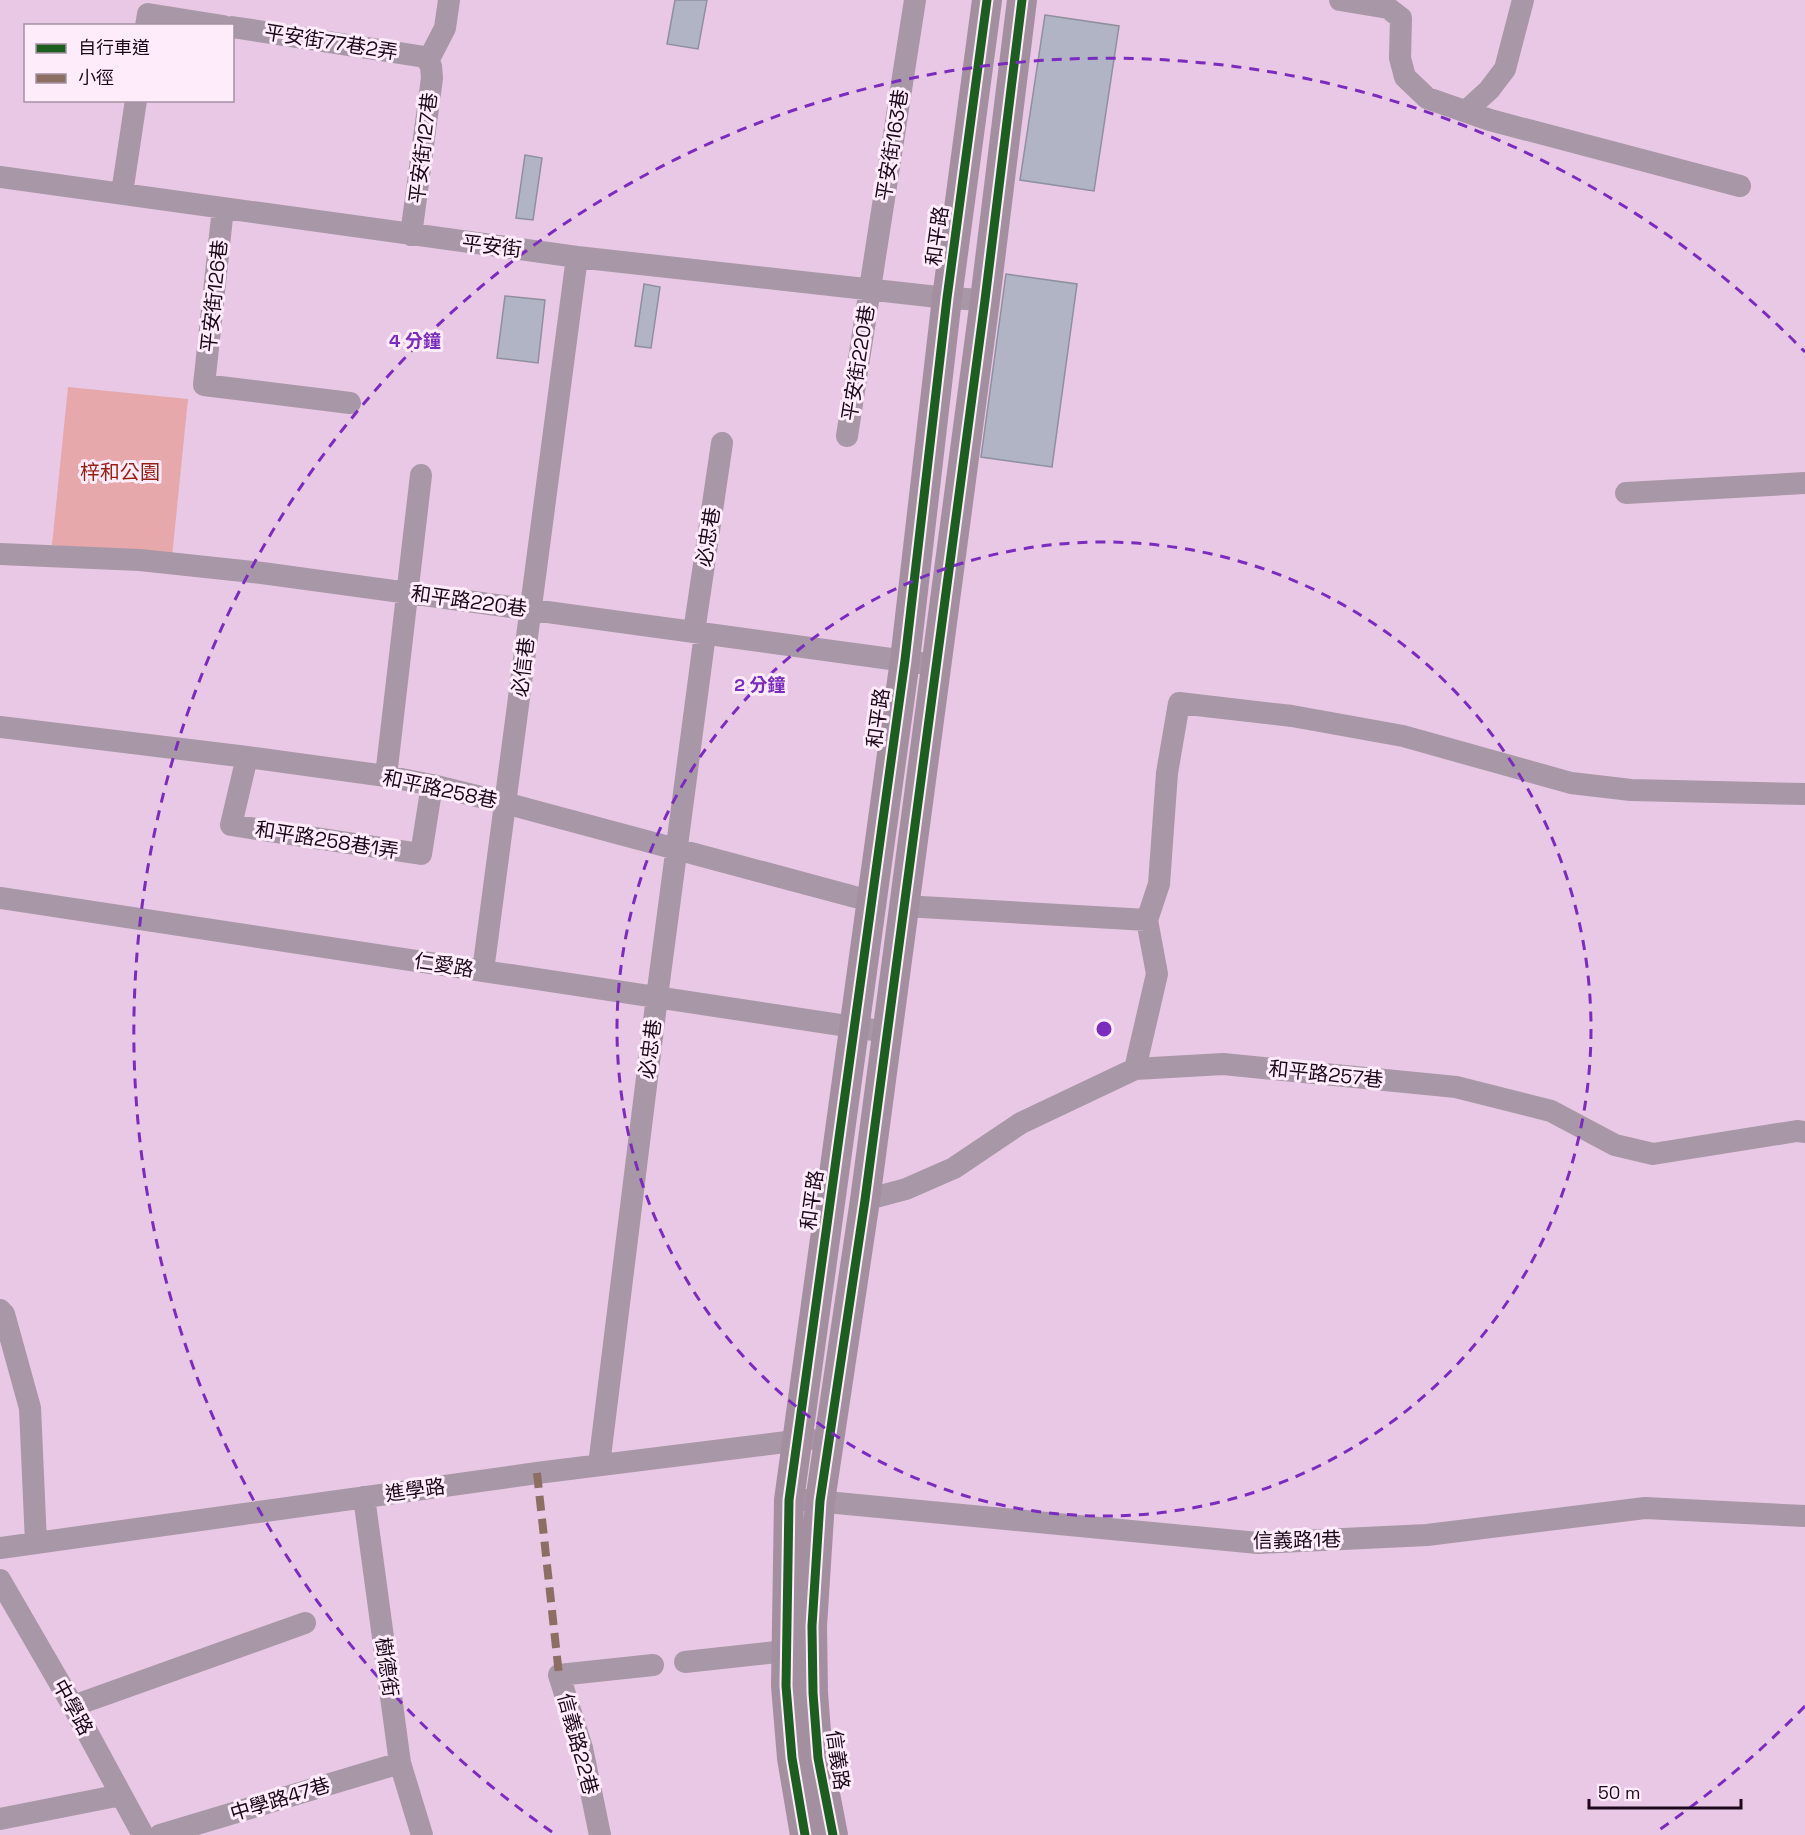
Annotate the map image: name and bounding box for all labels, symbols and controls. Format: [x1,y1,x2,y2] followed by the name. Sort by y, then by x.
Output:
[262,19,400,65] street label: 平安街77巷2弄
[24,24,234,102] legend
[78,36,150,59] text: 自行車道
[78,66,114,89] text: 小徑
[870,87,914,203] street label: 平安街163巷
[403,91,443,205] street label: 平安街127巷
[920,204,954,268] street label: 和平路
[461,229,523,263] street label: 平安街
[195,239,233,353] street label: 平安街126巷
[836,303,880,423] street label: 平安街220巷
[389,329,441,352] text: 4 分鐘
[80,459,160,485] park label: 梓和公園
[690,505,726,569] street label: 必忠巷
[409,580,529,622] street label: 和平路220巷
[506,636,540,698] street label: 必信巷
[734,673,786,696] text: 2 分鐘
[861,686,895,750] street label: 和平路
[380,764,500,814] street label: 和平路258巷
[253,816,401,864] street label: 和平路258巷1弄
[412,947,476,983] street label: 仁愛路
[633,1018,667,1080] street label: 必忠巷
[1094,1019,1114,1039] centre of rings
[1267,1055,1385,1093] street label: 和平路257巷
[795,1168,829,1232] street label: 和平路
[383,1473,447,1507] street label: 進學路
[1253,1526,1341,1554] street label: 信義路1巷
[370,1635,404,1699] street label: 樹德街
[47,1674,99,1740] street label: 中學路
[552,1690,604,1798] street label: 信義路22巷
[821,1728,855,1792] street label: 信義路
[227,1771,333,1827] street label: 中學路47巷
[1589,1772,1740,1810] scale bar
[1598,1781,1640,1804] text: 50 m

